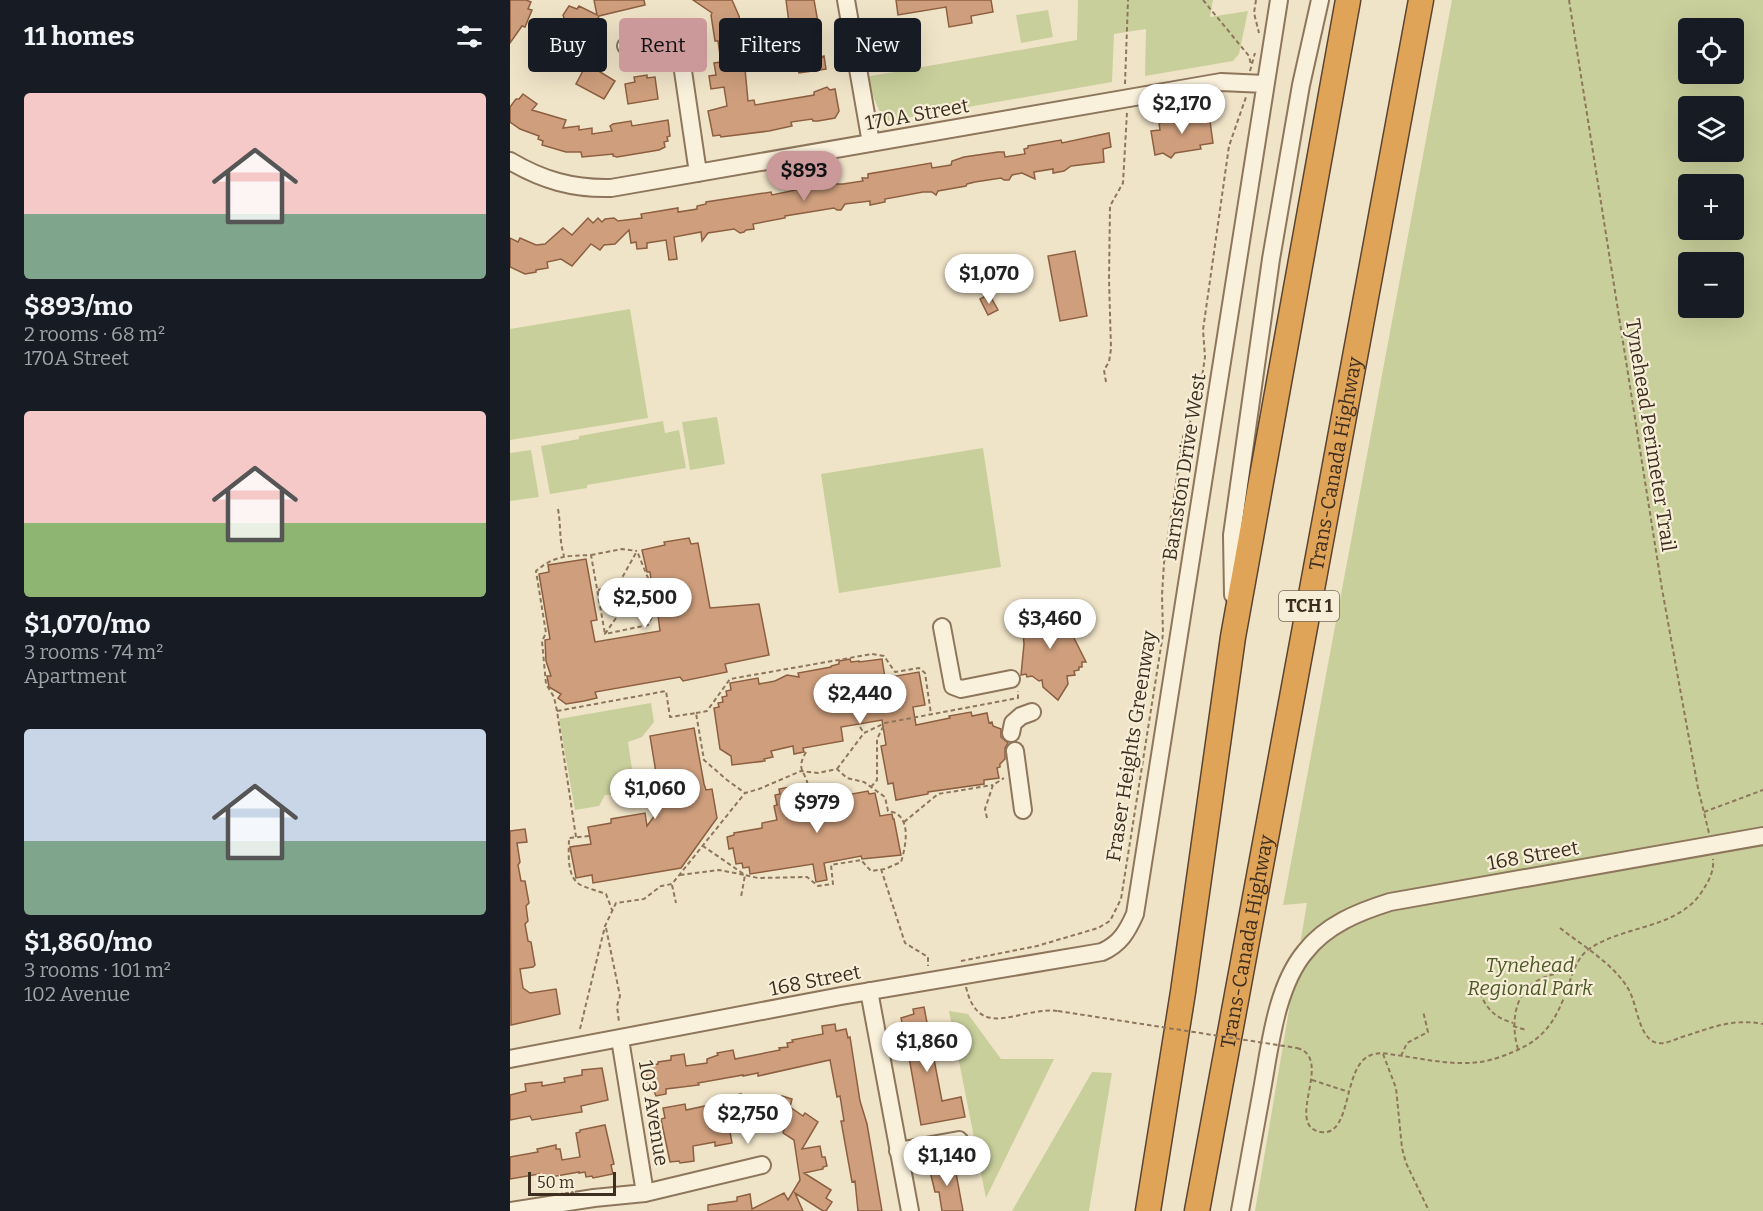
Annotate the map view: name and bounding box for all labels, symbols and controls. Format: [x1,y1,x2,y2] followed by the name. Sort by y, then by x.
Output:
[528,18,607,72] chip: Buy
[619,18,707,72] chip: Rent
[719,18,822,72] chip: Filters
[834,18,921,72] chip: New
[1678,18,1744,318] map controls
[1678,18,1744,84] button: locate
[453,20,486,53] icon: filters
[24,21,135,52] text: 11 homes
[1133,84,1231,135] pin: $2,170
[1152,91,1212,115] text: $2,170
[863,93,971,135] street label: 170A Street
[1678,96,1744,162] button: layers
[201,132,309,240] icon: home
[768,151,840,202] pin: $893
[780,158,828,182] text: $893
[1678,174,1744,240] button: +
[1678,252,1744,318] button: −
[940,254,1038,305] pin: $1,070
[959,261,1019,285] text: $1,070
[24,291,133,322] text: $893/mo
[1621,317,1681,554] street label: Tynehead Perimeter Trail
[24,322,165,346] text: 2 rooms · 68 m²
[24,346,129,370] text: 170A Street
[1304,355,1367,572] street label: Trans-Canada Highway
[1157,372,1211,562] street label: Barnston Drive West
[201,450,309,558] icon: home
[596,578,694,629] pin: $2,500
[613,585,677,609] text: $2,500
[1279,591,1339,621] road number: TCH 1
[1001,599,1099,650] pin: $3,460
[1018,606,1082,630] text: $3,460
[24,609,151,640] text: $1,070/mo
[1101,628,1161,863] street label: Fraser Heights Greenway
[24,640,163,664] text: 3 rooms · 74 m²
[24,664,127,688] text: Apartment
[811,674,909,725] pin: $2,440
[827,681,893,705] text: $2,440
[201,768,309,876] icon: home
[606,769,704,820] pin: $1,060
[624,776,686,800] text: $1,060
[781,783,853,834] pin: $979
[794,790,840,814] text: $979
[1215,832,1278,1050] street label: Trans-Canada Highway
[1485,835,1581,875] street label: 168 Street
[24,927,153,958] text: $1,860/mo
[1467,953,1593,1000] park label: Tynehead Regional Park
[24,958,171,982] text: 3 rooms · 101 m²
[767,959,863,1001] street label: 168 Street
[24,982,130,1006] text: 102 Avenue
[878,1022,976,1073] pin: $1,860
[896,1029,958,1053] text: $1,860
[634,1058,674,1168] street label: 103 Avenue
[699,1094,797,1145] pin: $2,750
[717,1101,779,1125] text: $2,750
[898,1136,996,1187] pin: $1,140
[918,1143,976,1167] text: $1,140
[528,1169,616,1196] scale bar
[537,1173,574,1192] text: 50 m

